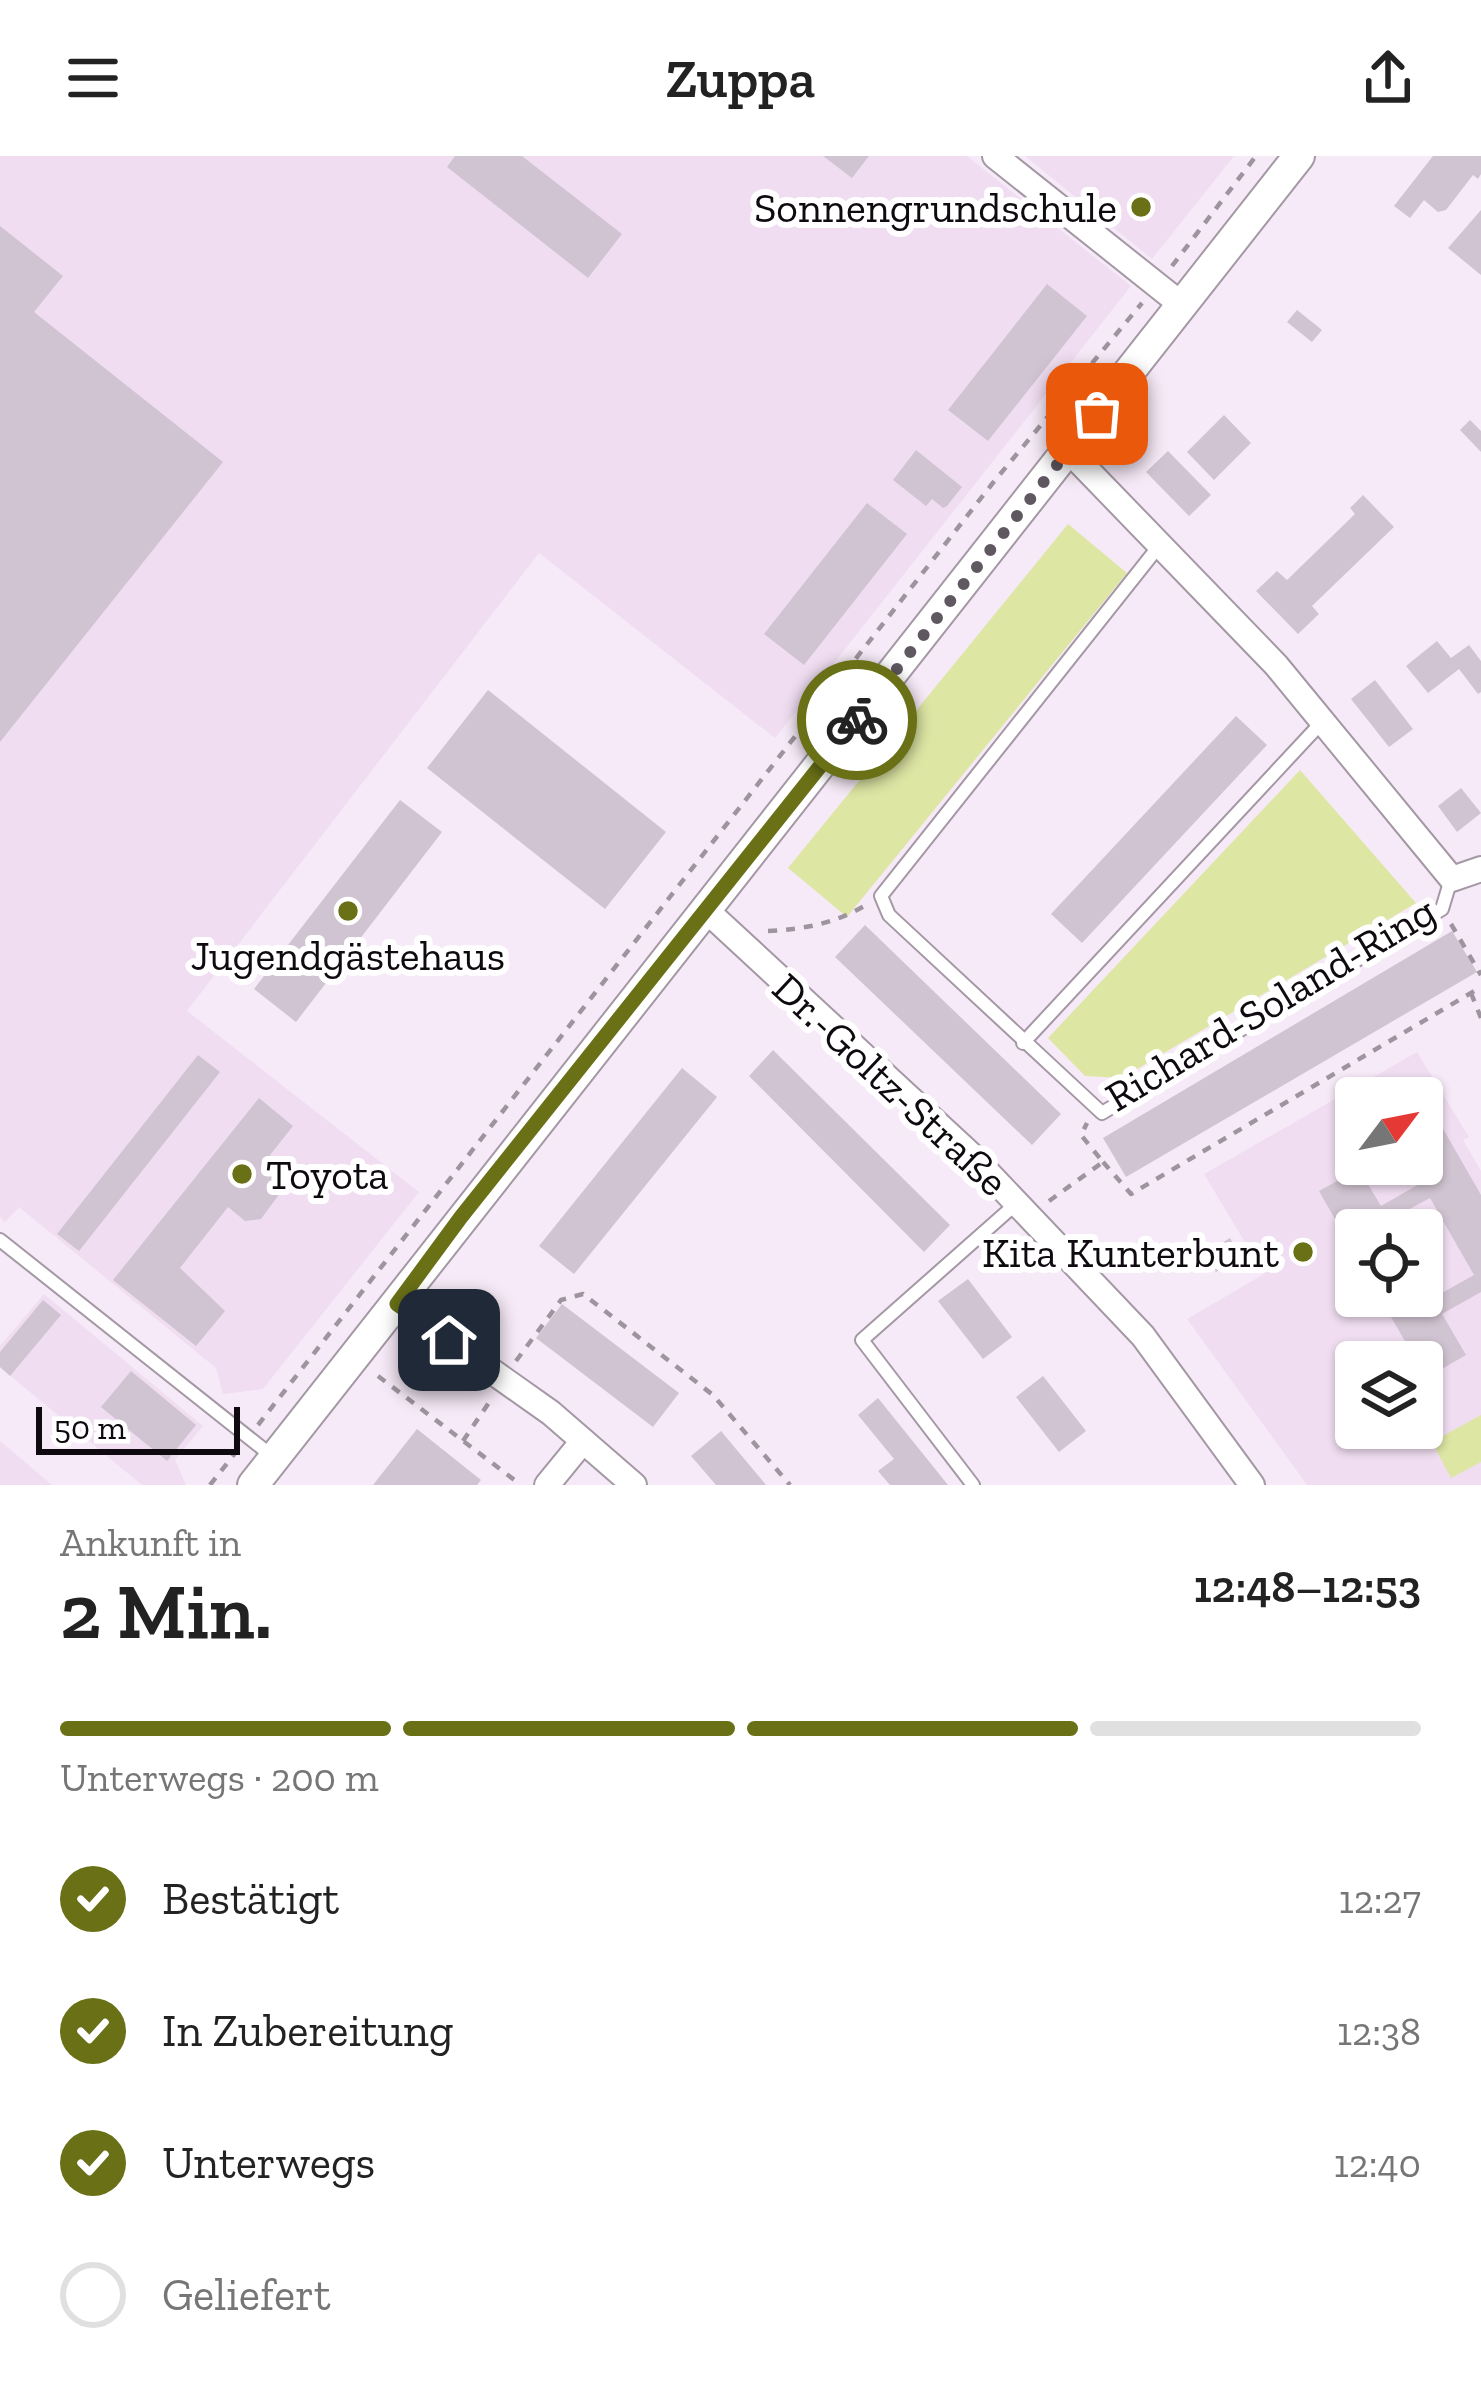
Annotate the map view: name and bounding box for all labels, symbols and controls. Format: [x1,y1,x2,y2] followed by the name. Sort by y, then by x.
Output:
[60,45,126,111] icon: menu
[1355,45,1421,111] icon: share
[666,46,815,111] text: Zuppa
[754,182,1117,233] place label: Sonnengrundschule
[1128,194,1154,220] marker: Sonnengrundschule
[1046,363,1148,465] pin
[1064,381,1130,447] icon: bag
[797,660,917,780] courier
[824,687,890,753] icon: bike
[1096,885,1444,1122] street label: Richard-Soland-Ring
[335,898,361,924] marker: Jugendgästehaus
[191,930,505,981] place label: Jugendgästehaus
[762,962,1019,1206] street label: Dr.-Goltz-Straße
[1335,1077,1443,1185] north arrow
[1335,1077,1443,1449] map controls
[266,1149,389,1200] place label: Toyota
[229,1161,255,1187] marker: Toyota
[1335,1209,1443,1317] button: locate
[982,1227,1279,1278] place label: Kita Kunterbunt
[1290,1239,1316,1265] marker: Kita Kunterbunt
[398,1289,500,1391] pin
[416,1307,482,1373] icon: home
[1335,1341,1443,1449] button: layers
[36,1401,240,1454] scale bar
[54,1408,126,1447] text: 50 m
[60,1519,241,1566] text: Ankunft in
[1194,1560,1421,1614] text: 12:48–12:53
[60,1564,272,1658] text: 2 Min.
[60,1754,379,1801] text: Unterwegs · 200 m
[60,1866,126,1932] icon: check
[162,1872,339,1926] text: Bestätigt
[1339,1876,1421,1923] text: 12:27
[60,1998,126,2064] icon: check
[162,2004,453,2058] text: In Zubereitung
[1337,2008,1421,2055] text: 12:38
[60,2130,126,2196] icon: check
[162,2136,375,2190] text: Unterwegs
[1334,2140,1421,2187] text: 12:40
[162,2268,331,2322] text: Geliefert

